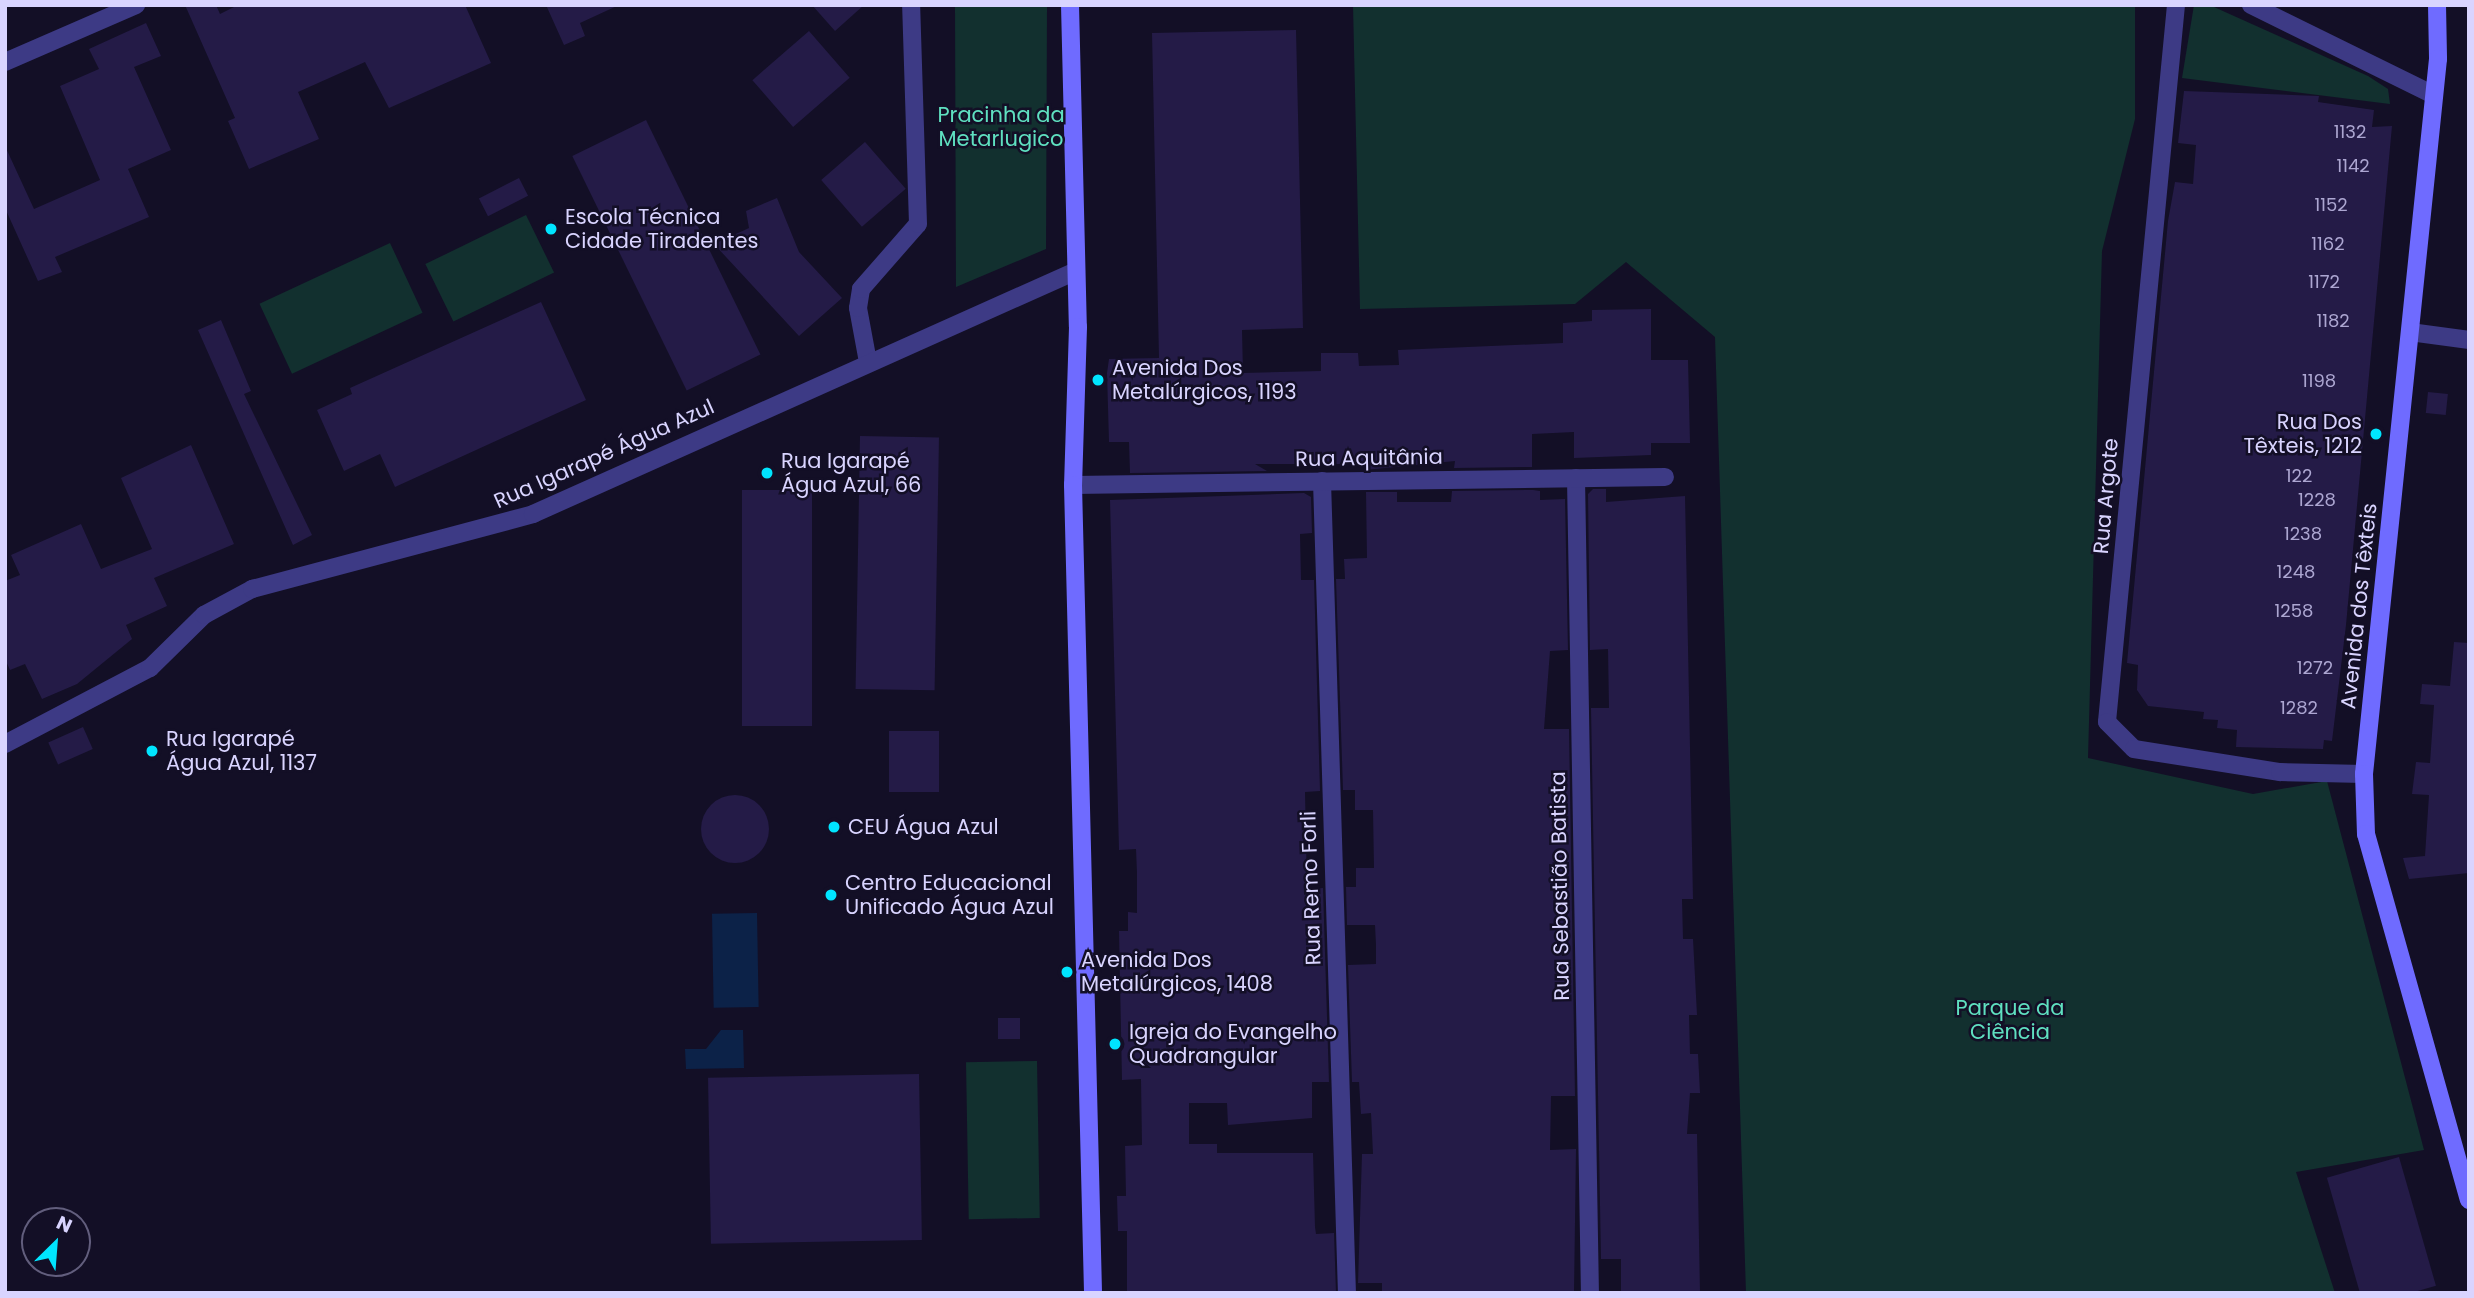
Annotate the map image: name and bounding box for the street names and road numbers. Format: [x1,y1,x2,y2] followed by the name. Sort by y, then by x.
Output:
[490,394,718,514] street label: Rua Igarapé Água Azul
[2088,437,2124,555] street label: Rua Argote
[1295,444,1443,472] street label: Rua Aquitânia
[2336,502,2382,710] street label: Avenida dos Têxteis
[1545,771,1575,1001] street label: Rua Sebastião Batista
[1296,810,1326,966] street label: Rua Remo Forli

